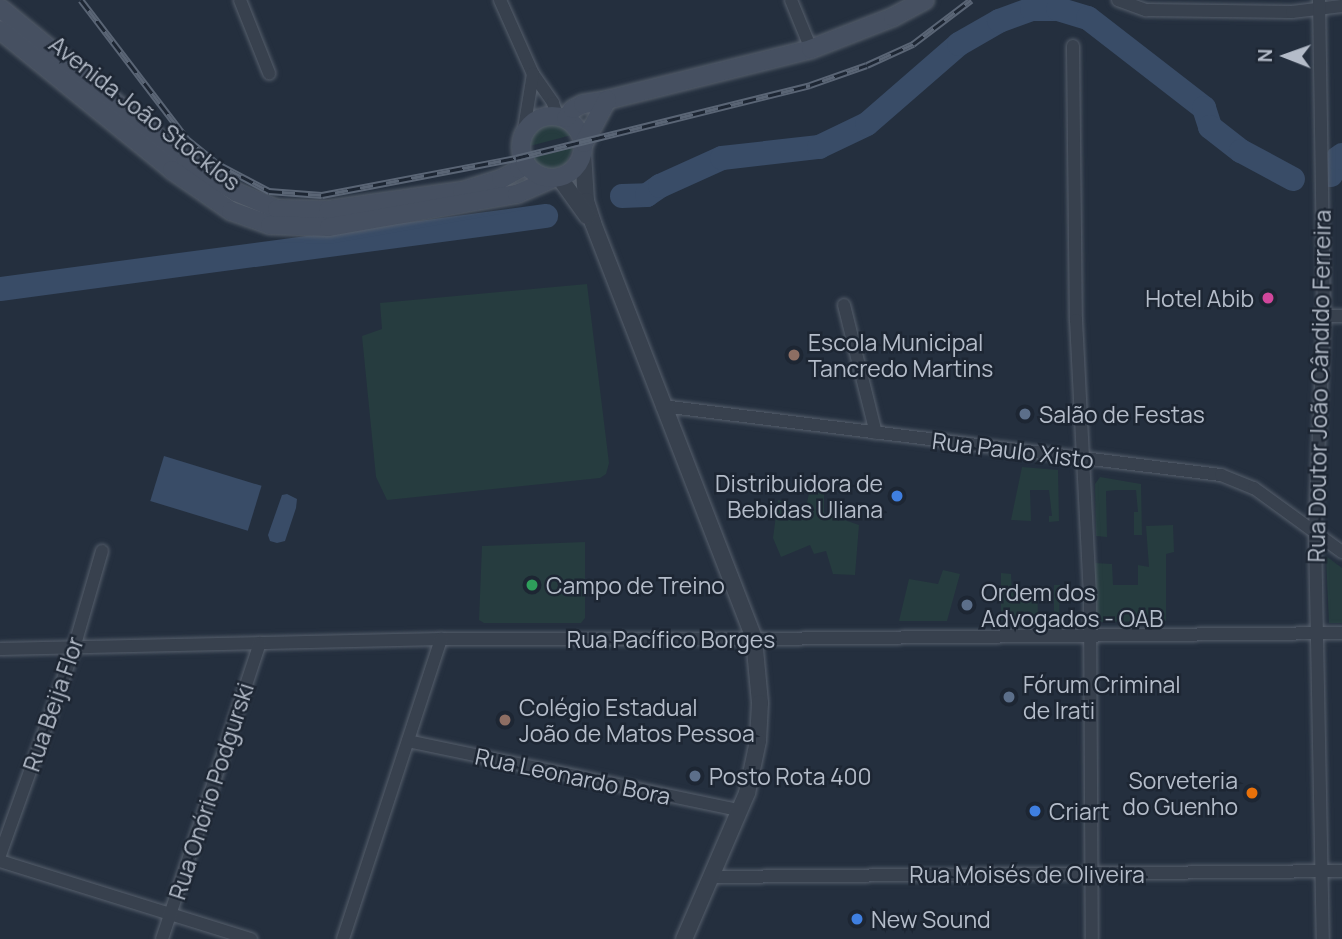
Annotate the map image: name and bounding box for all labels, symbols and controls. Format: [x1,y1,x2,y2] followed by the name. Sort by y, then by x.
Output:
[1251,21,1321,91] north arrow
[44,30,246,196] street label: Avenida João Stocklos
[1252,49,1278,63] text: N
[1302,209,1336,563] street label: Rua Doutor João Cândido Ferreira
[1145,284,1254,312] place label: Hotel Abib
[1260,290,1276,306] marker: Hotel Abib
[808,328,993,382] place label: Escola Municipal Tancredo Martins
[786,347,802,363] marker: Escola Municipal Tancredo Martins
[1039,400,1205,428] place label: Salão de Festas
[1017,406,1033,422] marker: Salão de Festas
[931,426,1095,474] street label: Rua Paulo Xisto
[715,469,883,523] place label: Distribuidora de Bebidas Uliana
[889,488,905,504] marker: Distribuidora de Bebidas Uliana
[546,571,725,599] place label: Campo de Treino
[524,577,540,593] marker: Campo de Treino
[981,578,1163,632] place label: Ordem dos Advogados - OAB
[959,597,975,613] marker: Ordem dos Advogados - OAB
[567,625,775,653] street label: Rua Pacífico Borges
[17,633,89,775] street label: Rua Beija Flor
[1023,670,1181,724] place label: Fórum Criminal de Irati
[163,679,259,903] street label: Rua Onório Podgurski
[1001,689,1017,705] marker: Fórum Criminal de Irati
[519,693,755,747] place label: Colégio Estadual João de Matos Pessoa
[497,712,513,728] marker: Colégio Estadual João de Matos Pessoa
[473,742,673,810] street label: Rua Leonardo Bora
[709,762,872,790] place label: Posto Rota 400
[1122,766,1238,820] place label: Sorveteria do Guenho
[687,768,703,784] marker: Posto Rota 400
[1244,785,1260,801] marker: Sorveteria do Guenho
[1049,797,1109,825] place label: Criart
[1027,803,1043,819] marker: Criart
[909,860,1145,888] street label: Rua Moisés de Oliveira
[871,905,991,933] place label: New Sound
[849,911,865,927] marker: New Sound

